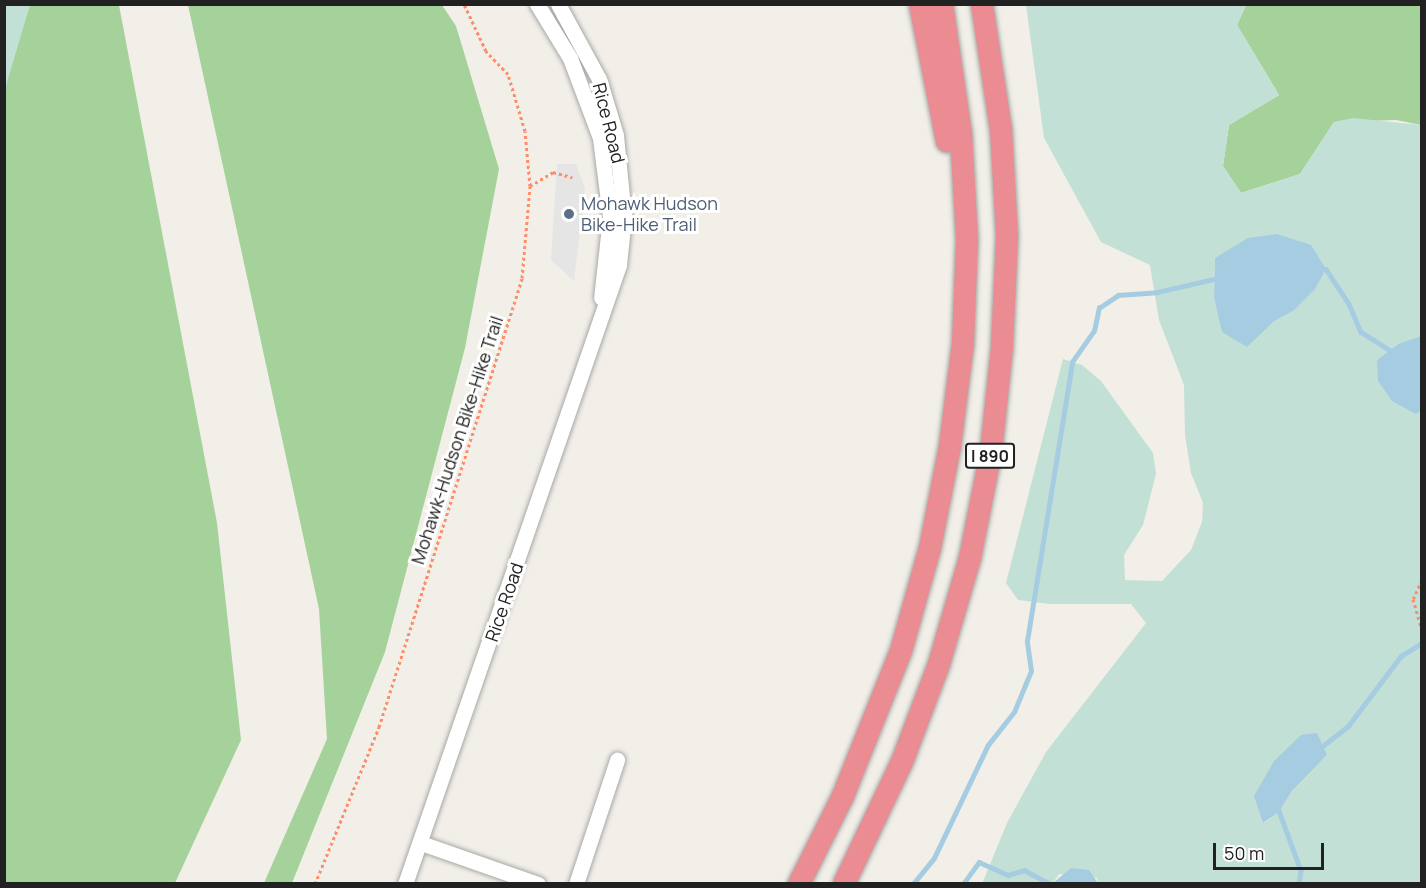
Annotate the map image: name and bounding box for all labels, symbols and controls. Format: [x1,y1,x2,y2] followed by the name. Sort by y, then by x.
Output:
[589,81,629,165] street label: Rice Road
[581,193,718,236] place label: Mohawk Hudson Bike-Hike Trail
[562,207,576,221] marker: Mohawk Hudson Bike-Hike Trail
[407,313,507,567] street label: Mohawk-Hudson Bike-Hike Trail
[964,443,1016,469] road number: I 890
[480,560,528,644] street label: Rice Road
[1216,831,1327,869] scale bar
[1224,841,1264,865] text: 50 m

